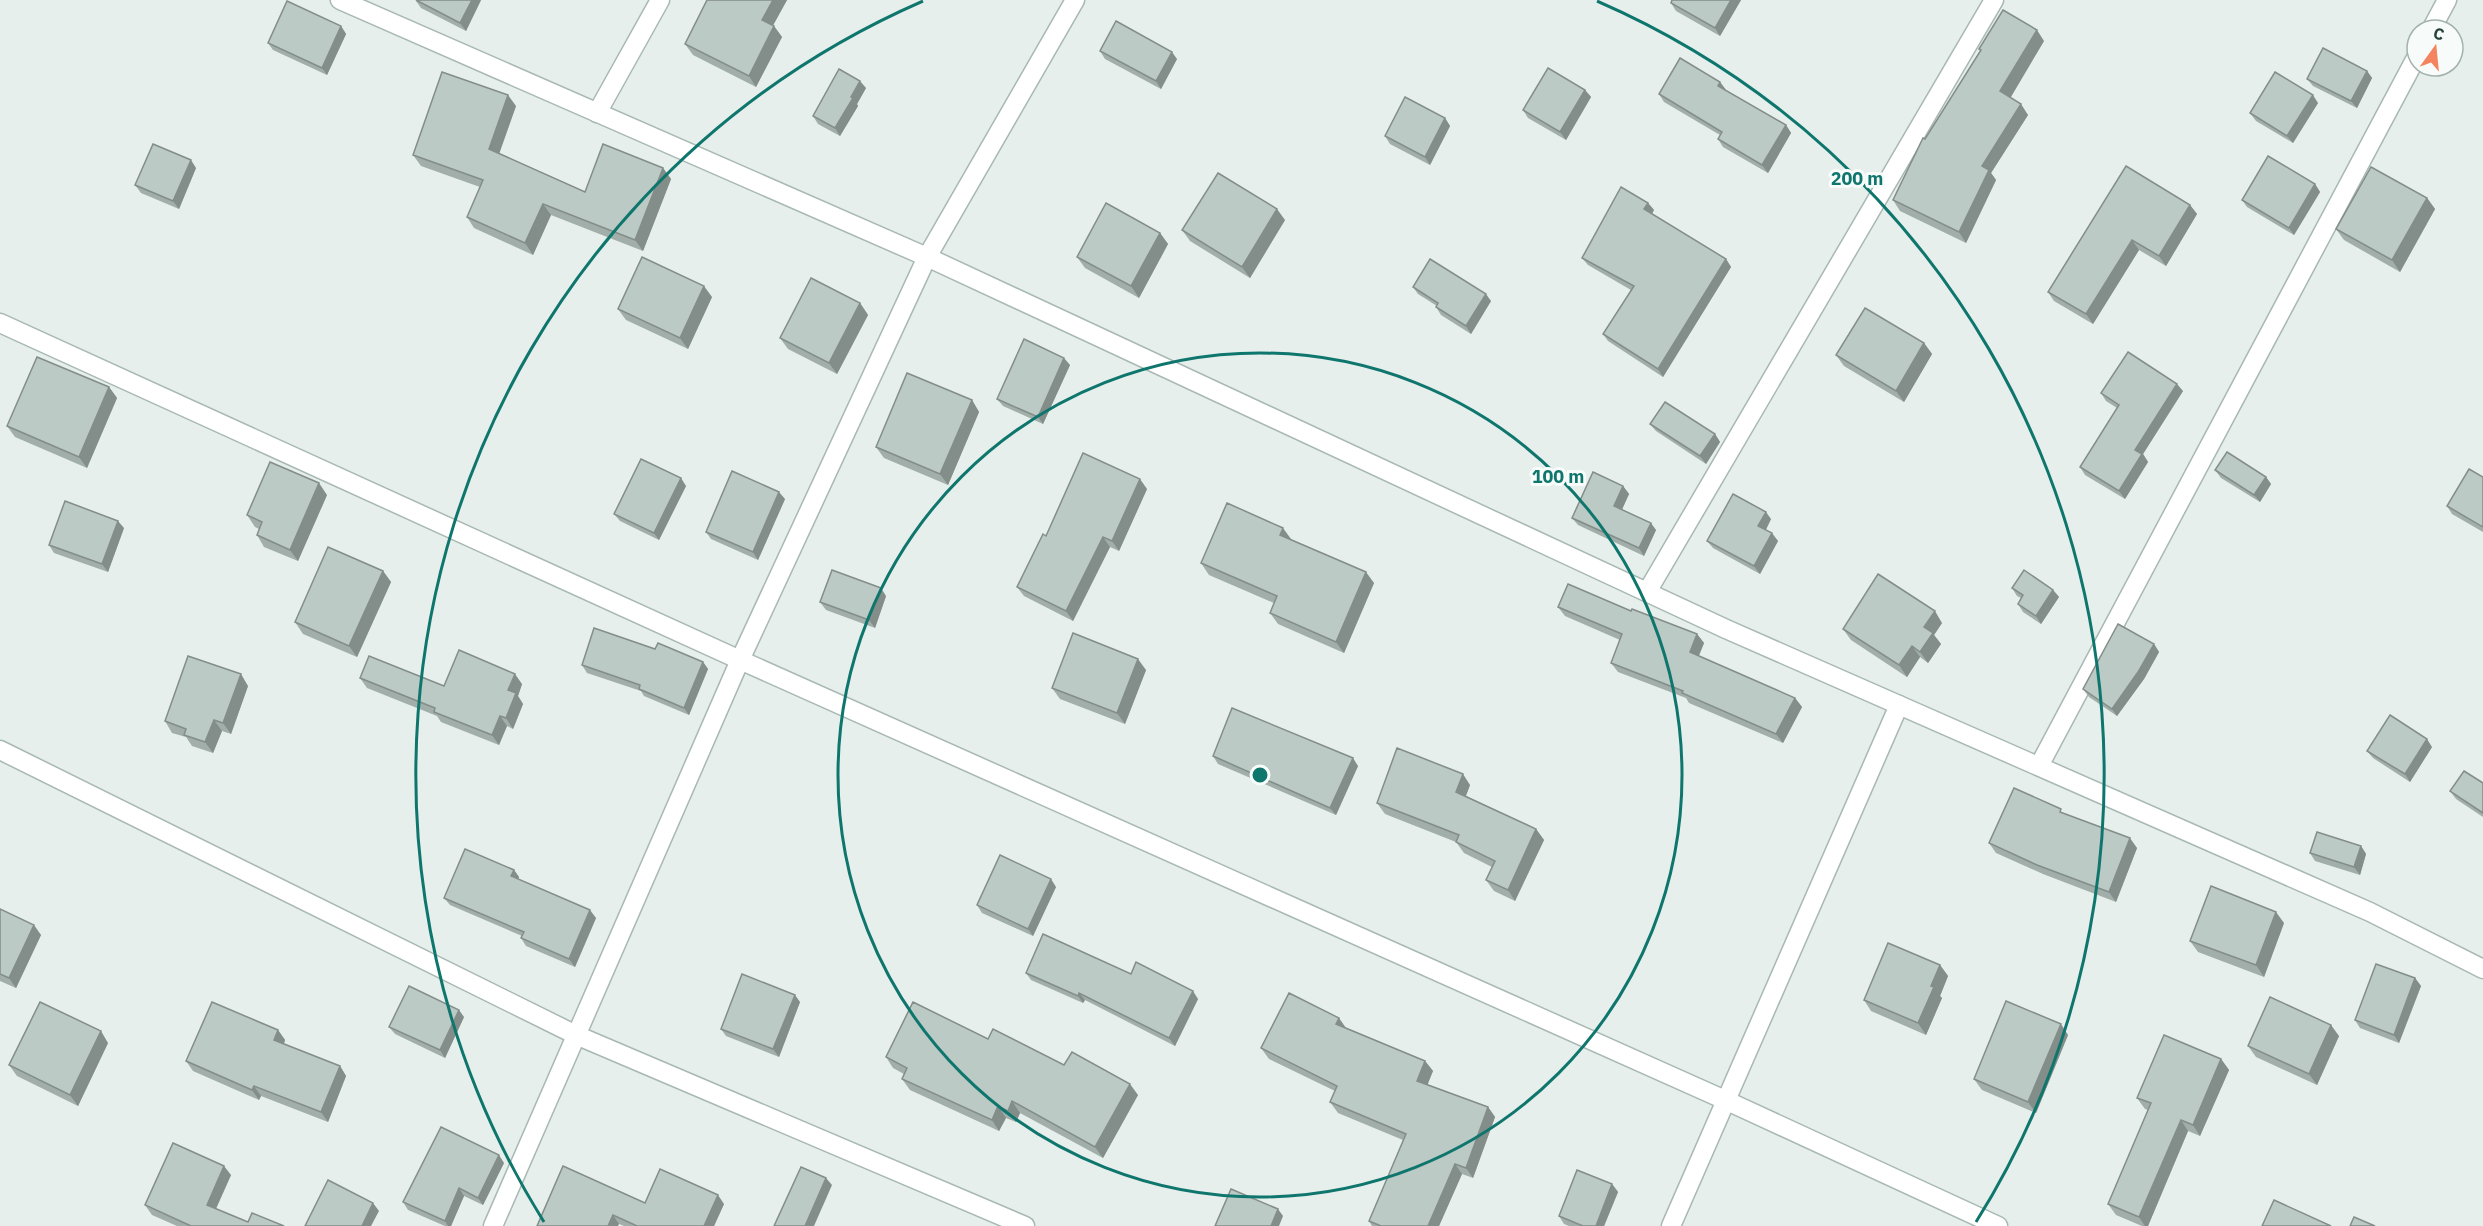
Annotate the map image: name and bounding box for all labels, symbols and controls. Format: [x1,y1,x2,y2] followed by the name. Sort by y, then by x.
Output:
[2405,18,2465,78] north arrow
[2431,23,2447,45] text: С
[1831,167,1883,190] text: 200 m
[1532,465,1584,488] text: 100 m
[1250,765,1270,785] centre of rings

